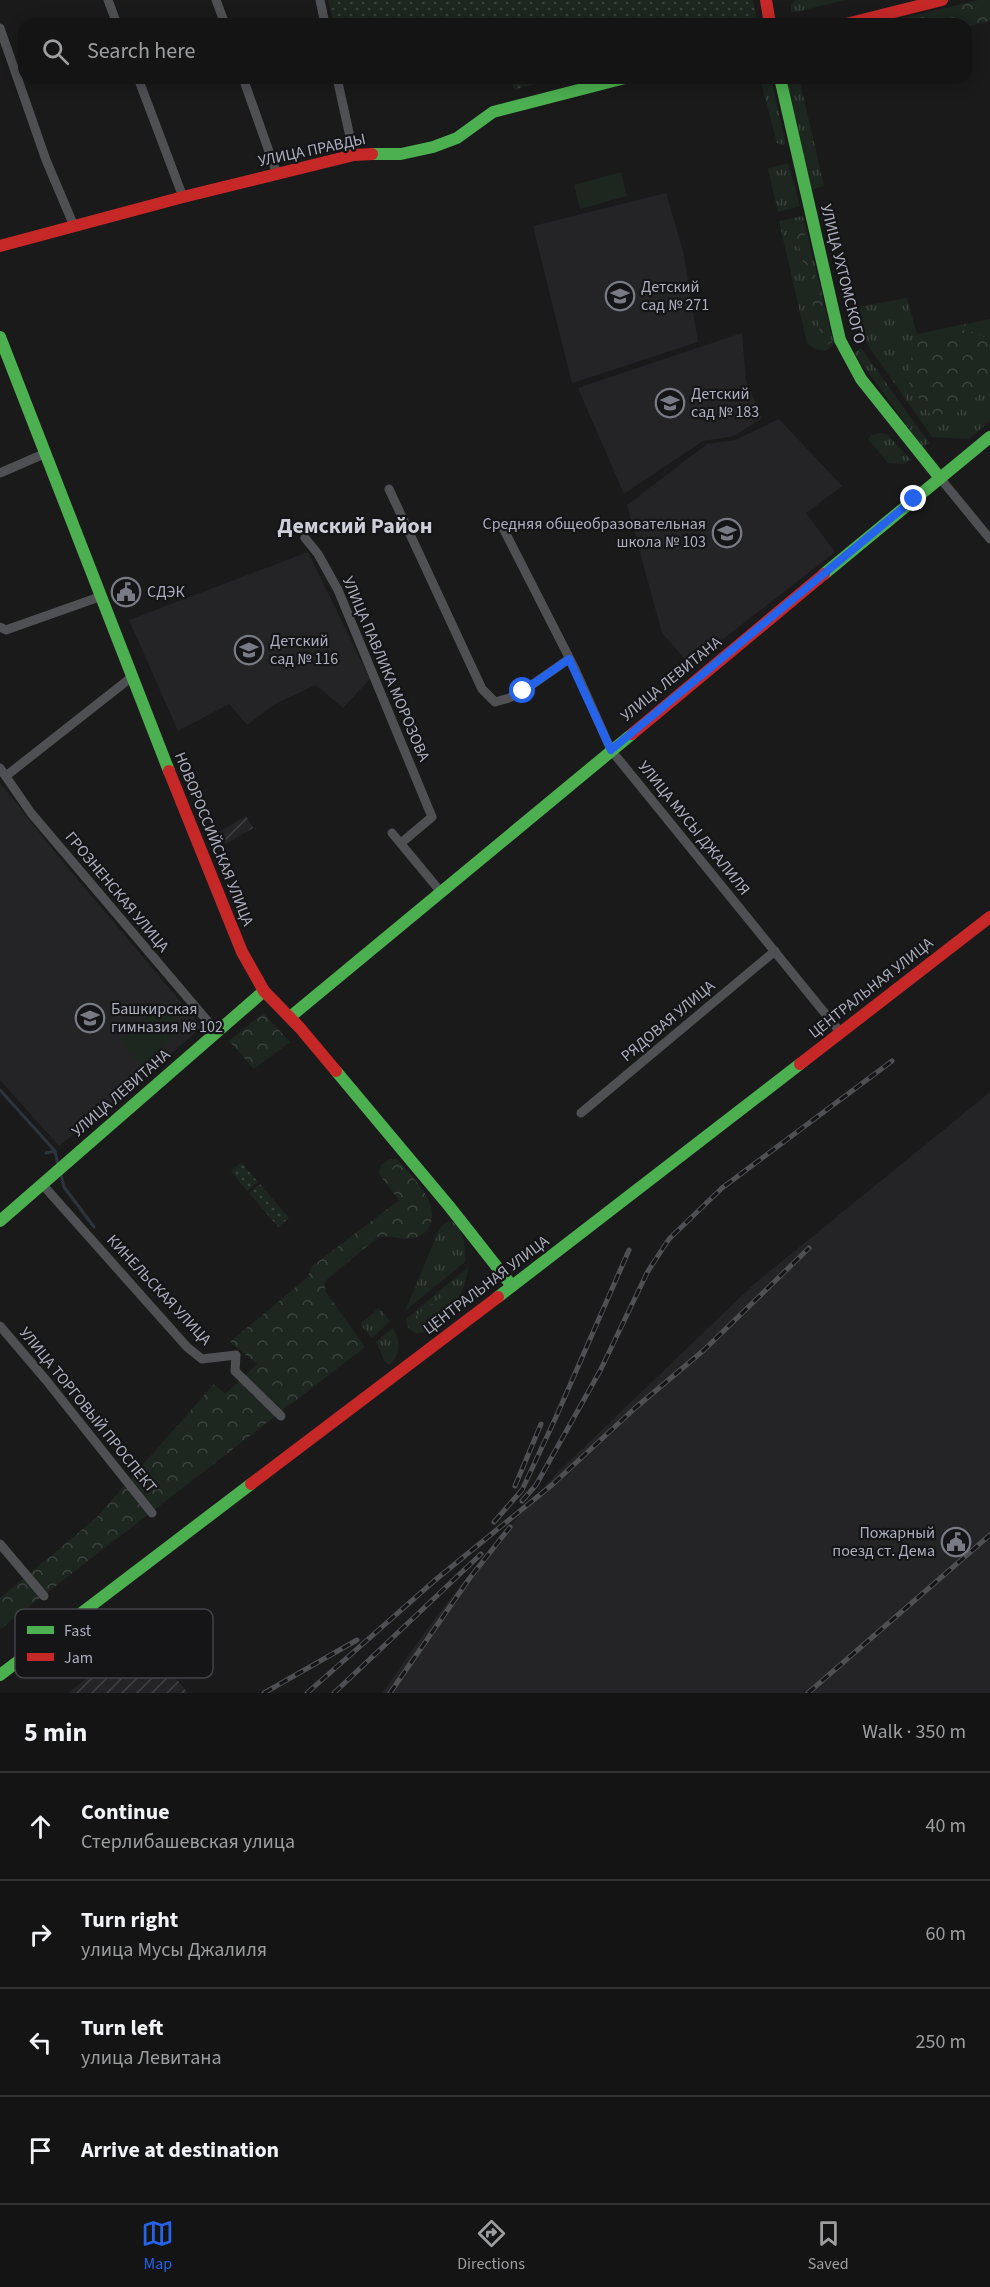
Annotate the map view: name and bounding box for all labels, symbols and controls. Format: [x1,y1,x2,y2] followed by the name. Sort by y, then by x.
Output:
[18,18,972,84] search box
[39,35,72,68] icon: search
[87,35,195,67] text: Search here
[256,128,368,172] street label: УЛИЦА ПРАВДЫ
[815,202,871,346] street label: УЛИЦА УХТОМСКОГО
[641,276,709,316] place label: Детский сад № 271
[604,280,636,312] school or university icon: Детский сад № 271
[691,383,759,423] place label: Детский сад № 183
[654,387,686,419] school or university icon: Детский сад № 183
[900,485,926,511] route end
[277,510,433,542] district label: Демский Район
[483,513,706,553] place label: Средняя общеобразовательная школа № 103
[711,517,743,549] school or university icon: Средняя общеобразовательная школа № 103
[337,573,435,765] street label: УЛИЦА ПАВЛИКА МОРОЗОВА
[110,576,142,608] public building icon: СДЭК
[147,581,185,603] place label: СДЭК
[270,630,338,670] place label: Детский сад № 116
[616,631,726,727] street label: УЛИЦА ЛЕВИТАНА
[233,634,265,666] school or university icon: Детский сад № 116
[509,677,535,703] route start
[169,749,259,930] street label: НОВОРОССИЙСКАЯ УЛИЦА
[633,756,755,900] street label: УЛИЦА МУСЫ ДЖАЛИЛЯ
[60,827,174,957] street label: ГРОЗНЕНСКАЯ УЛИЦА
[804,932,938,1044] street label: ЦЕНТРАЛЬНАЯ УЛИЦА
[616,975,720,1067] street label: РЯДОВАЯ УЛИЦА
[111,998,223,1038] place label: Башкирская гимназия № 102
[74,1002,106,1034] school or university icon: Башкирская гимназия № 102
[67,1044,175,1142] street label: УЛИЦА ЛЕВИТАНА
[102,1230,216,1351] street label: КИНЕЛЬСКАЯ УЛИЦА
[418,1230,554,1340] street label: ЦЕНТРАЛЬНАЯ УЛИЦА
[14,1322,162,1498] street label: УЛИЦА ТОРГОВЫЙ ПРОСПЕКТ
[832,1522,935,1562] place label: Пожарный поезд ст. Дема
[940,1526,972,1558] public building icon: Пожарный поезд ст. Дема
[15,1609,213,1678] legend
[64,1620,92,1642] text: Fast
[64,1647,93,1669] text: Jam
[24,1714,87,1751] text: 5 min
[862,1718,966,1746] text: Walk · 350 m
[81,1796,170,1828] text: Continue
[24,1810,57,1843] icon: ahead
[926,1812,966,1840] text: 40 m
[81,1828,295,1856] text: Стерлибашевская улица
[81,1904,178,1936] text: Turn right
[24,1918,57,1951] icon: right
[926,1920,966,1948] text: 60 m
[81,1936,267,1964] text: улица Мусы Джалиля
[81,2012,163,2044] text: Turn left
[24,2026,57,2059] icon: left
[916,2028,966,2056] text: 250 m
[81,2044,222,2072] text: улица Левитана
[24,2134,57,2167] icon: arrive
[81,2134,279,2166] text: Arrive at destination
[141,2217,174,2275] tab: Map
[457,2217,525,2275] tab: Directions
[808,2217,849,2275] tab: Saved

